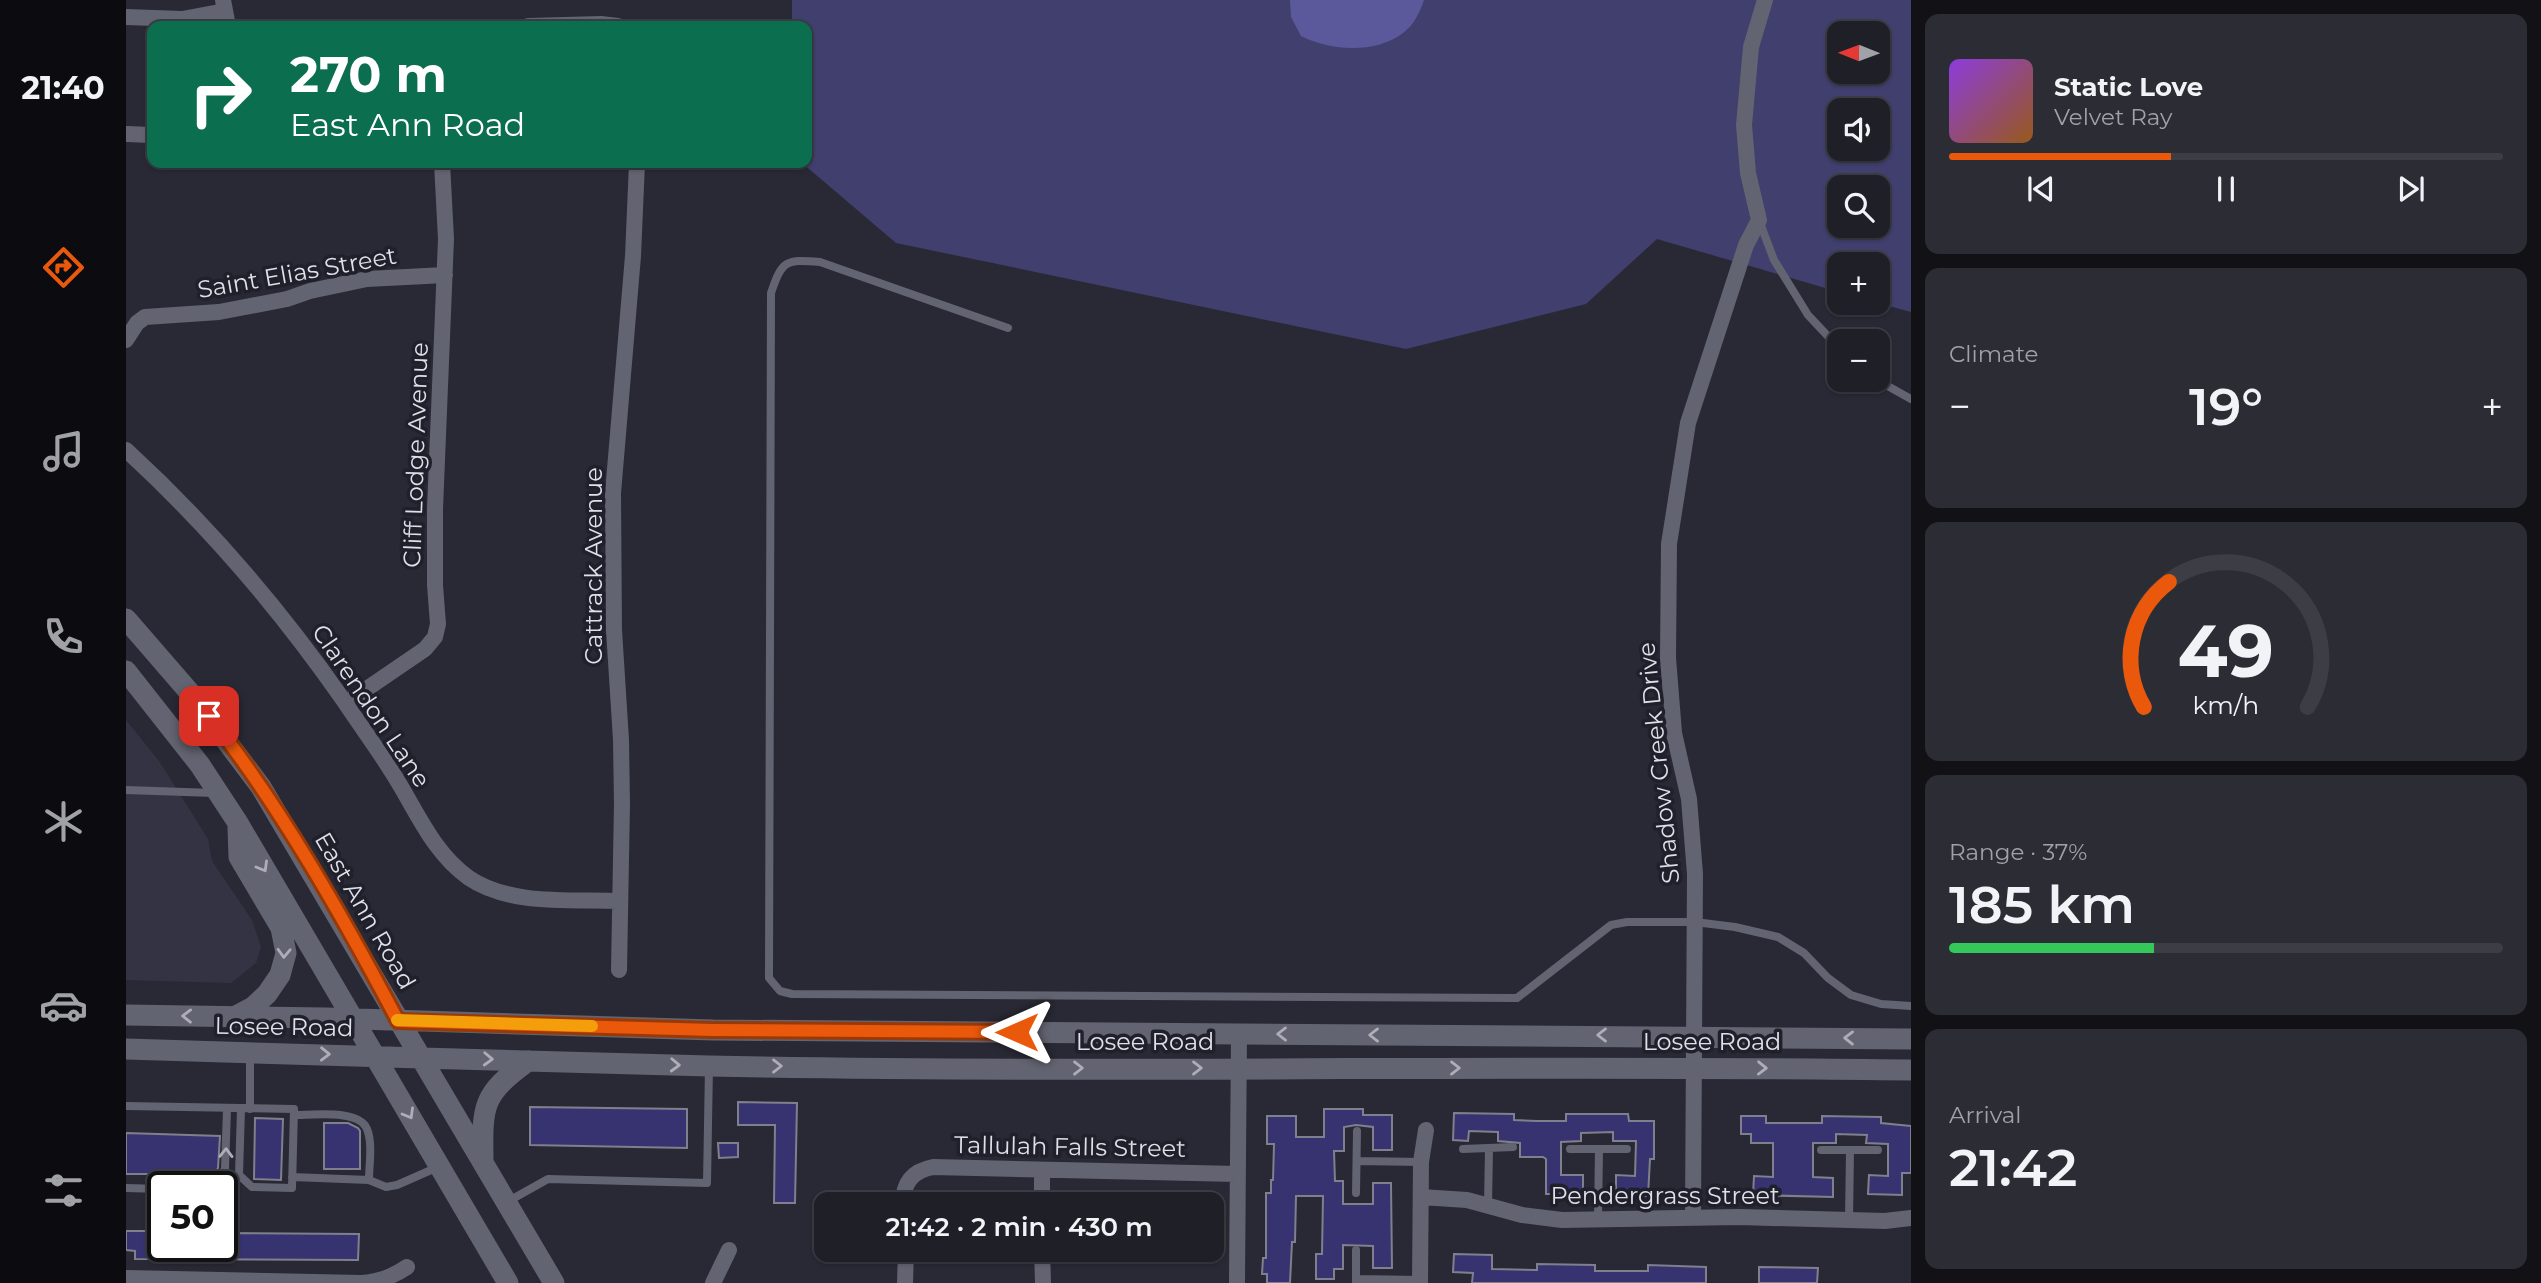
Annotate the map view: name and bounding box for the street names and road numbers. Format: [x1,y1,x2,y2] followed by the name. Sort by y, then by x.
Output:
[195,241,399,304] street label: Saint Elias Street
[397,342,434,568] street label: Cliff Lodge Avenue
[579,467,608,665] street label: Cattrack Avenue
[306,619,437,793] street label: Clarendon Lane
[1631,641,1686,885] street label: Shadow Creek Drive
[309,827,422,994] street label: East Ann Road
[214,1011,354,1042] street label: Losee Road
[1076,1027,1214,1056] street label: Losee Road
[1643,1027,1781,1056] street label: Losee Road
[954,1130,1186,1163] street label: Tallulah Falls Street
[1550,1181,1780,1210] street label: Pendergrass Street

